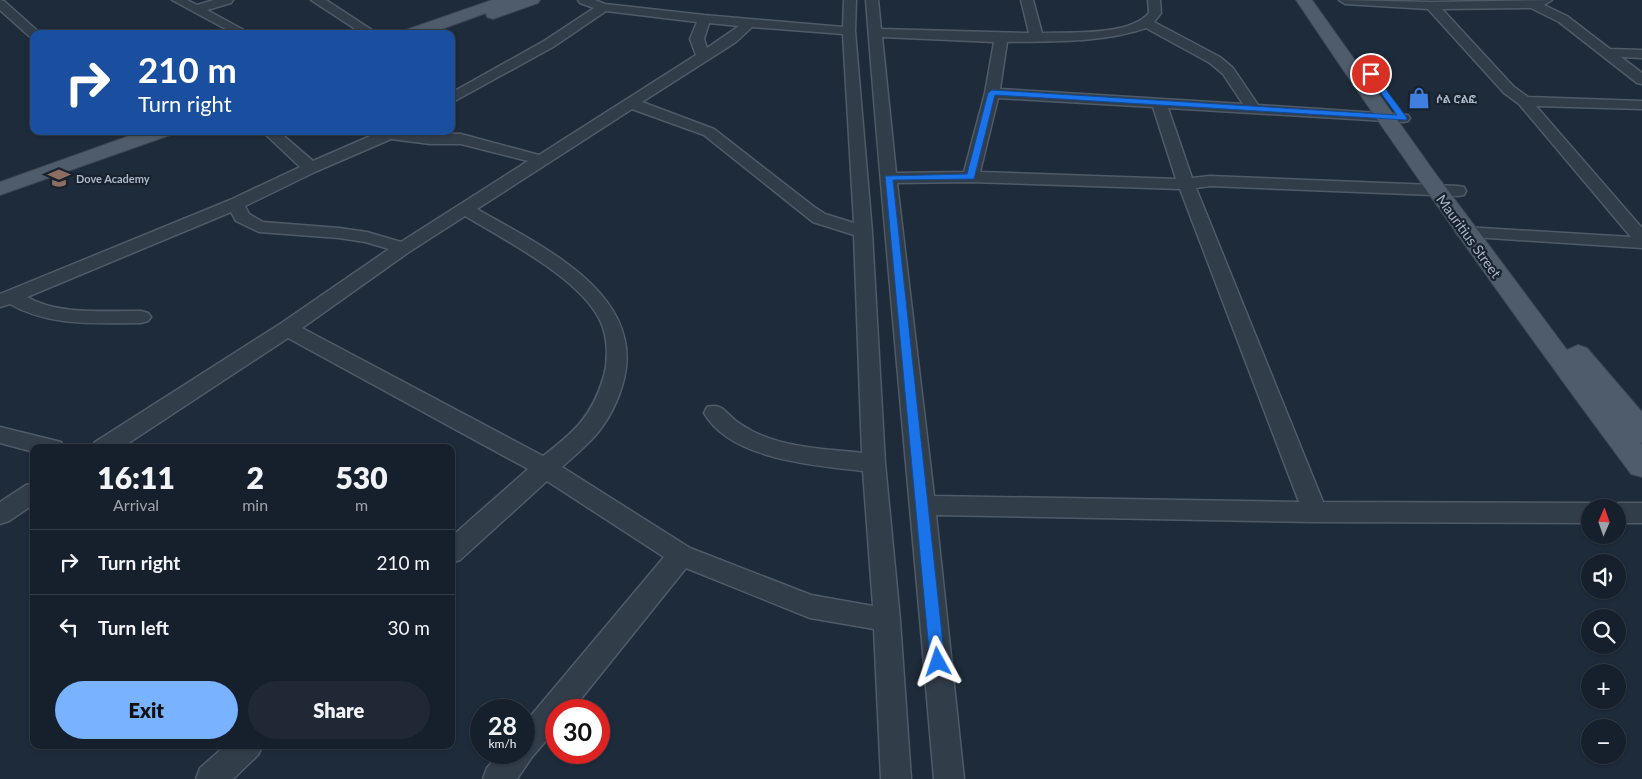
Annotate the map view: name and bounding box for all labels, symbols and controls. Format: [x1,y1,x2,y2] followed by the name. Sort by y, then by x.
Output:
[138,48,237,90] text: 210 m
[55,50,120,115] icon: right
[1350,53,1392,95] pin
[1357,60,1385,88] icon: arrive
[1406,85,1432,111] shop icon: ሶል ሮልፎ
[138,90,232,117] text: Turn right
[1436,92,1477,105] place label: ሶል ሮልፎ
[46,165,72,191] school or university icon: Dove Academy
[76,172,150,185] place label: Dove Academy
[1433,191,1505,281] street label: Mauritius Street
[97,459,175,495] text: 16:11
[246,459,264,495] text: 2
[335,459,388,495] text: 530
[113,495,159,514] text: Arrival
[242,495,268,514] text: min
[355,495,368,514] text: m
[1581,499,1626,544] north arrow
[1581,499,1626,764] map controls
[55,548,83,576] icon: right
[98,551,180,574] text: Turn right
[376,551,430,574] text: 210 m
[1581,554,1626,599] button: sound
[1581,609,1626,654] button: search
[55,613,83,641] icon: left
[98,616,169,639] text: Turn left
[387,616,430,639] text: 30 m
[911,635,963,687] position arrow
[1581,664,1626,709] button: +
[55,681,238,739] button: Exit
[248,681,430,739] button: Share
[545,699,610,764] speed limit sign: 30
[488,710,517,740] text: 28
[1581,719,1626,764] button: −
[488,736,517,751] text: km/h

